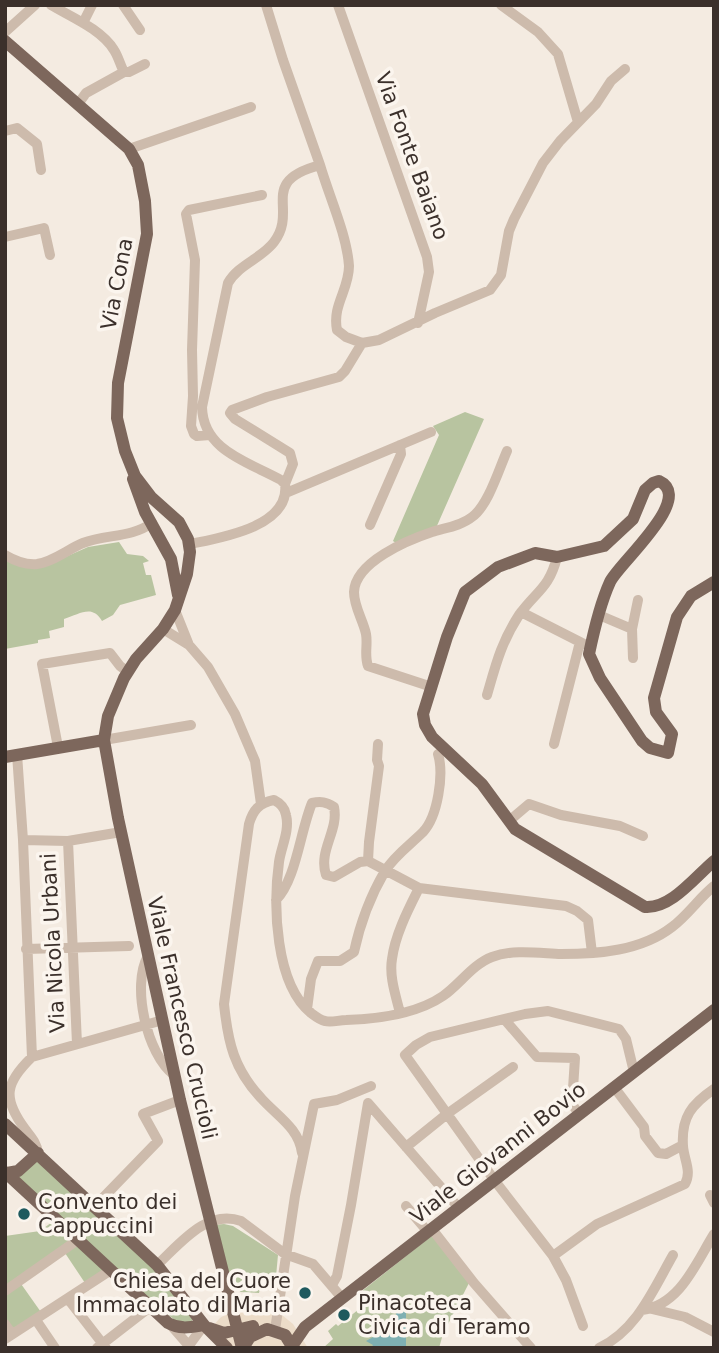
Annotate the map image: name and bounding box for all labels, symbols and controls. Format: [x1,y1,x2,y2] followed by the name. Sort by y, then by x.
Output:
[370,69,454,243] street label: Via Fonte Baiano
[96,236,138,332] street label: Via Cona
[36,853,70,1033] street label: Via Nicola Urbani
[142,894,222,1142] street label: Viale Francesco Crucioli
[406,1077,590,1229] street label: Viale Giovanni Bovio
[38,1190,177,1238] place label: Convento dei Cappuccini
[16,1206,32,1222] marker: Convento dei Cappuccini
[76,1269,291,1317] place label: Chiesa del Cuore Immacolato di Maria
[297,1285,313,1301] marker: Chiesa del Cuore Immacolato di Maria
[358,1291,531,1339] place label: Pinacoteca Civica di Teramo
[336,1307,352,1323] marker: Pinacoteca Civica di Teramo

